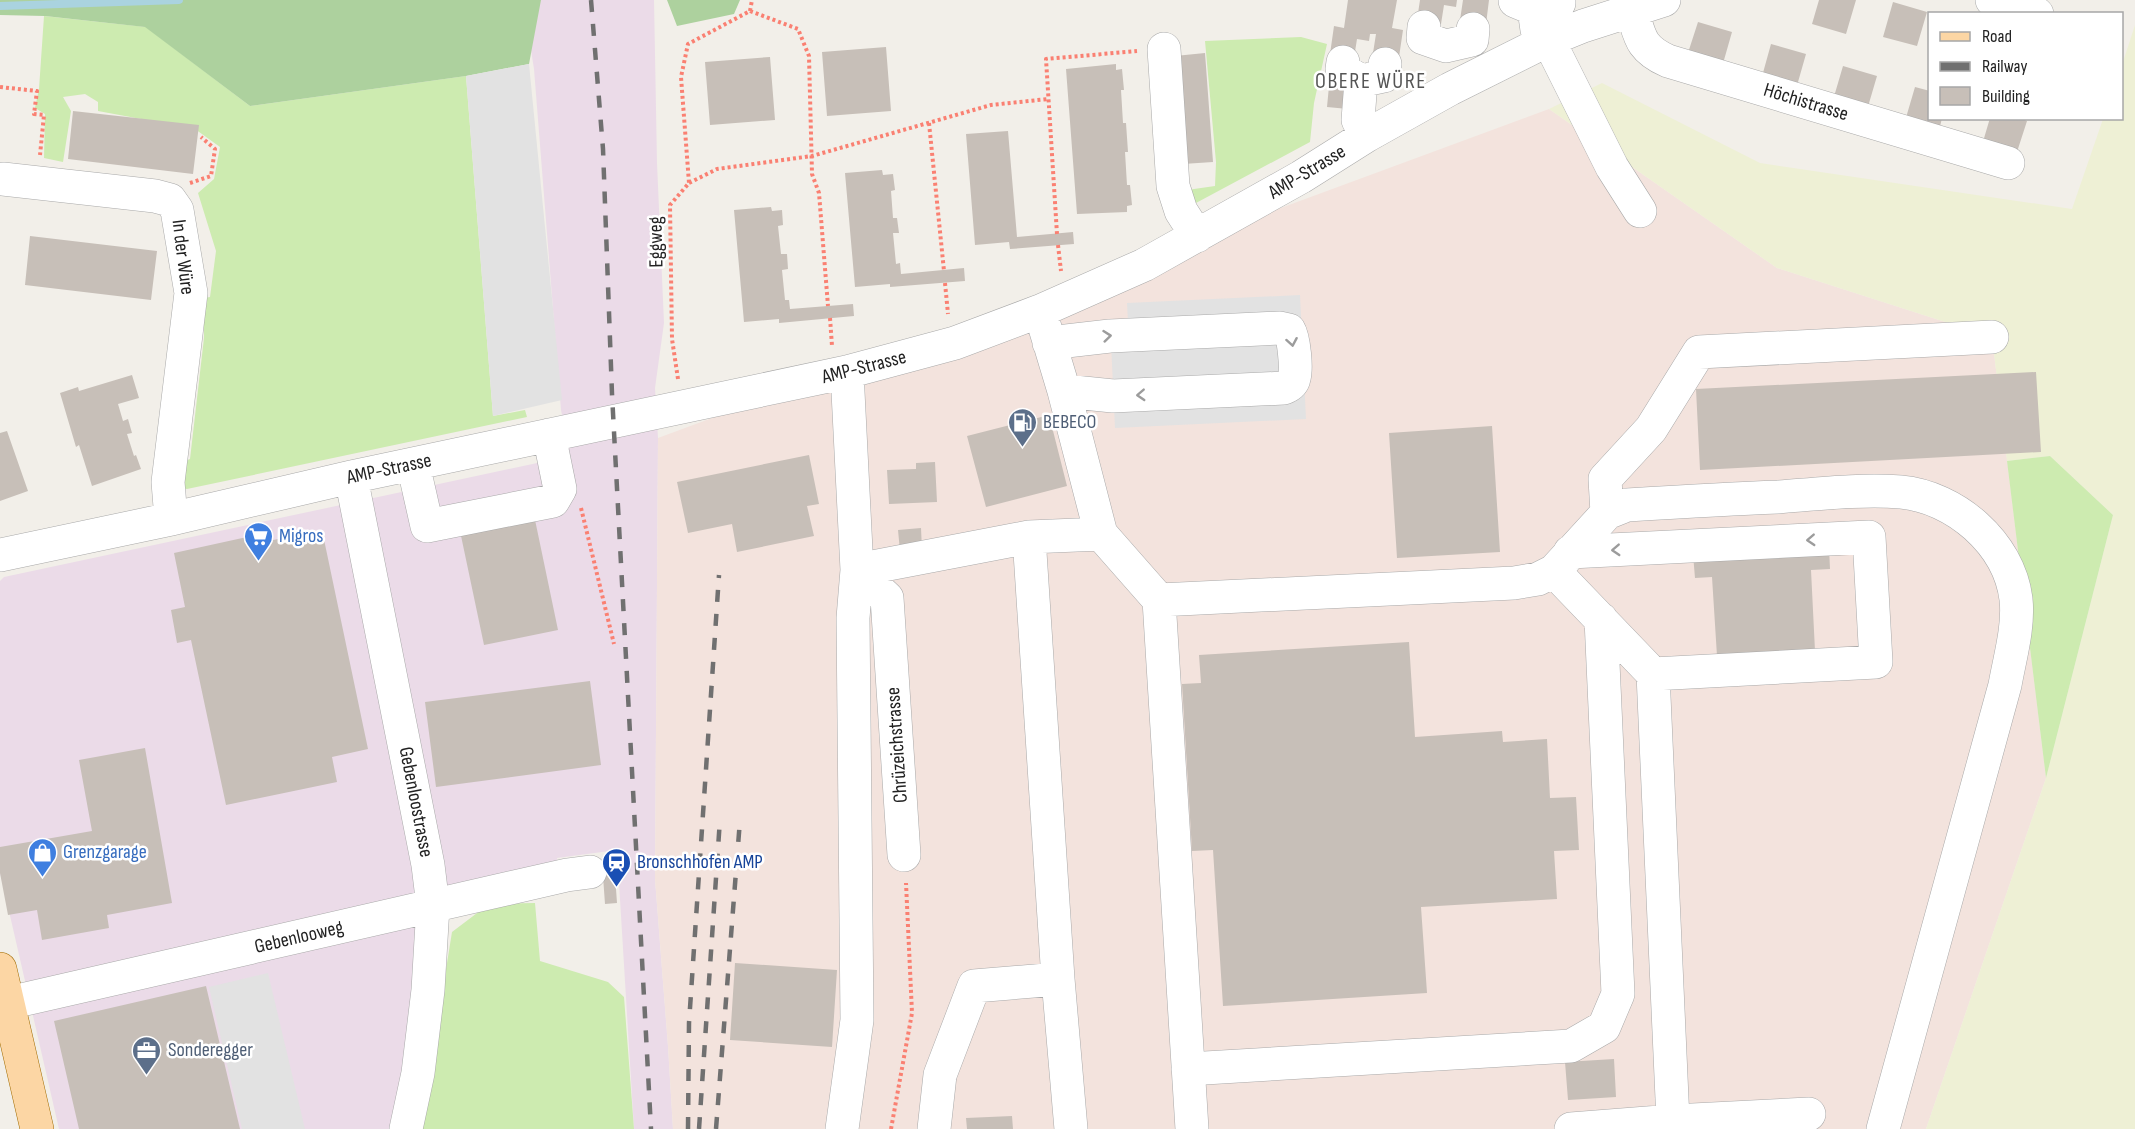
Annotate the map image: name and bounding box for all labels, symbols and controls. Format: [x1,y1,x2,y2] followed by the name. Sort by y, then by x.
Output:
[1928,12,2123,120] legend
[1982,26,2012,47] text: Road
[1982,56,2027,77] text: Railway
[1315,68,1427,95] district label: OBERE WÜRE
[1761,78,1851,126] street label: Höchistrasse
[1982,86,2030,107] text: Building
[1263,140,1350,205] street label: AMP-Strasse
[644,216,668,268] street label: Eggweg
[166,218,200,296] street label: In der Würe
[1103,330,1112,343] one-way arrow
[1285,337,1297,347] one-way arrow
[818,345,909,389] street label: AMP-Strasse
[1136,388,1145,401] one-way arrow
[1006,406,1038,448] fuel station icon: BEBECO
[1043,410,1096,434] place label: BEBECO
[343,448,434,490] street label: AMP-Strasse
[242,520,274,562] supermarket icon: Migros
[279,524,323,548] place label: Migros
[1806,533,1815,546] one-way arrow
[1612,543,1621,556] one-way arrow
[881,686,913,804] street label: Chrüzeichstrasse
[394,745,438,859] street label: Gebenloostrasse
[26,836,58,878] shop icon: Grenzgarage
[63,840,147,864] place label: Grenzgarage
[600,846,632,888] station icon: Bronschhofen AMP
[637,850,763,874] place label: Bronschhofen AMP
[252,915,346,959] street label: Gebenlooweg
[131,1034,163,1076] office icon: Sonderegger
[168,1038,253,1062] place label: Sonderegger

